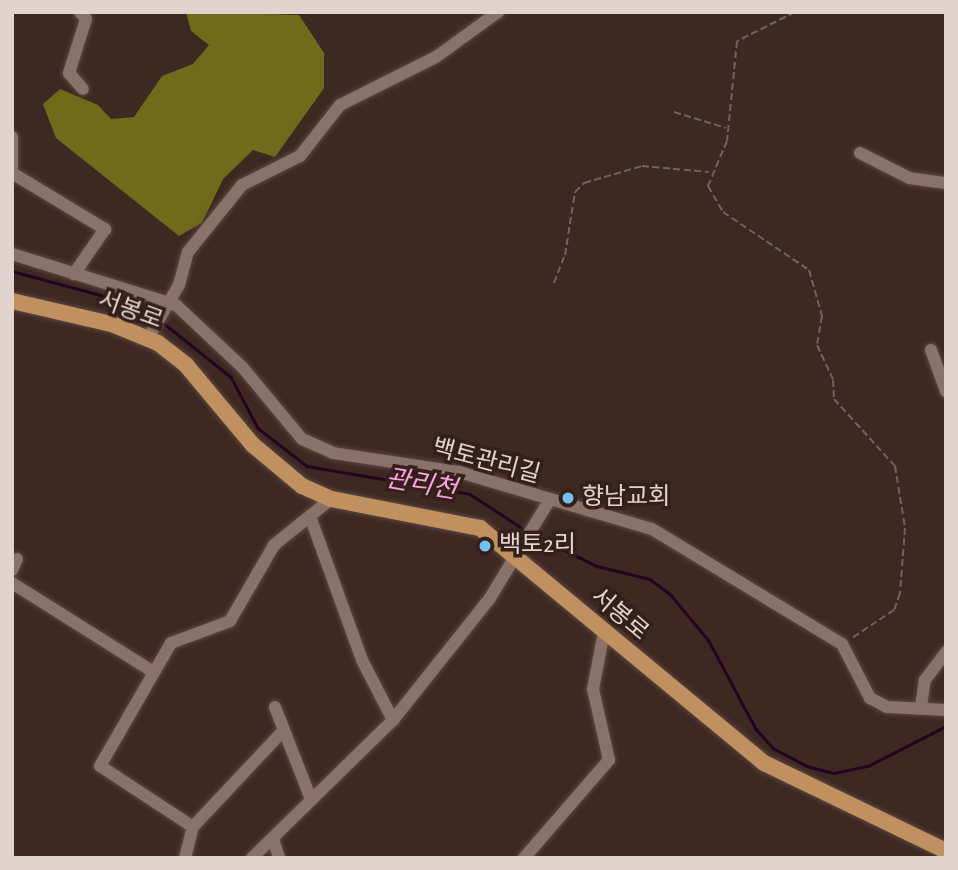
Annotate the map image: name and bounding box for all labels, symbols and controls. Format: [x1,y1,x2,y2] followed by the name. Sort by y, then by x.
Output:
[94,286,166,336] street label: 서봉로
[429,434,543,490] street label: 백토관리길
[383,463,459,507] water label: 관리천
[582,484,670,512] place label: 향남교회
[560,490,576,506] marker: 향남교회
[499,532,576,560] place label: 백토2리
[477,538,493,554] marker: 백토2리
[584,583,654,647] street label: 서봉로

